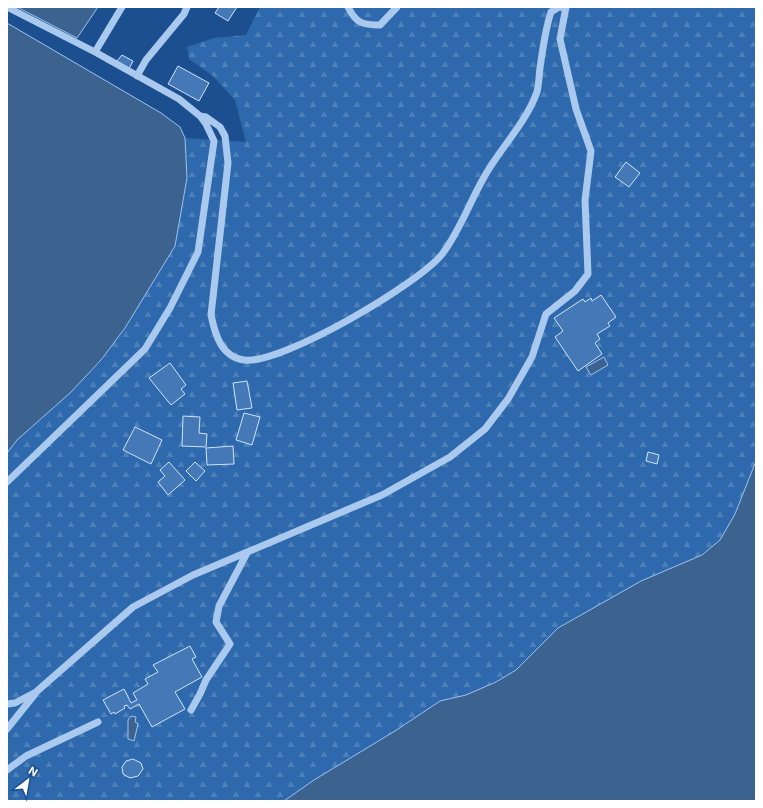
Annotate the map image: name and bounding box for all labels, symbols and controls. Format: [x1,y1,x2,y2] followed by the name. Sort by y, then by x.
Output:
[8,760,48,800] north arrow
[26,763,40,780] text: N

